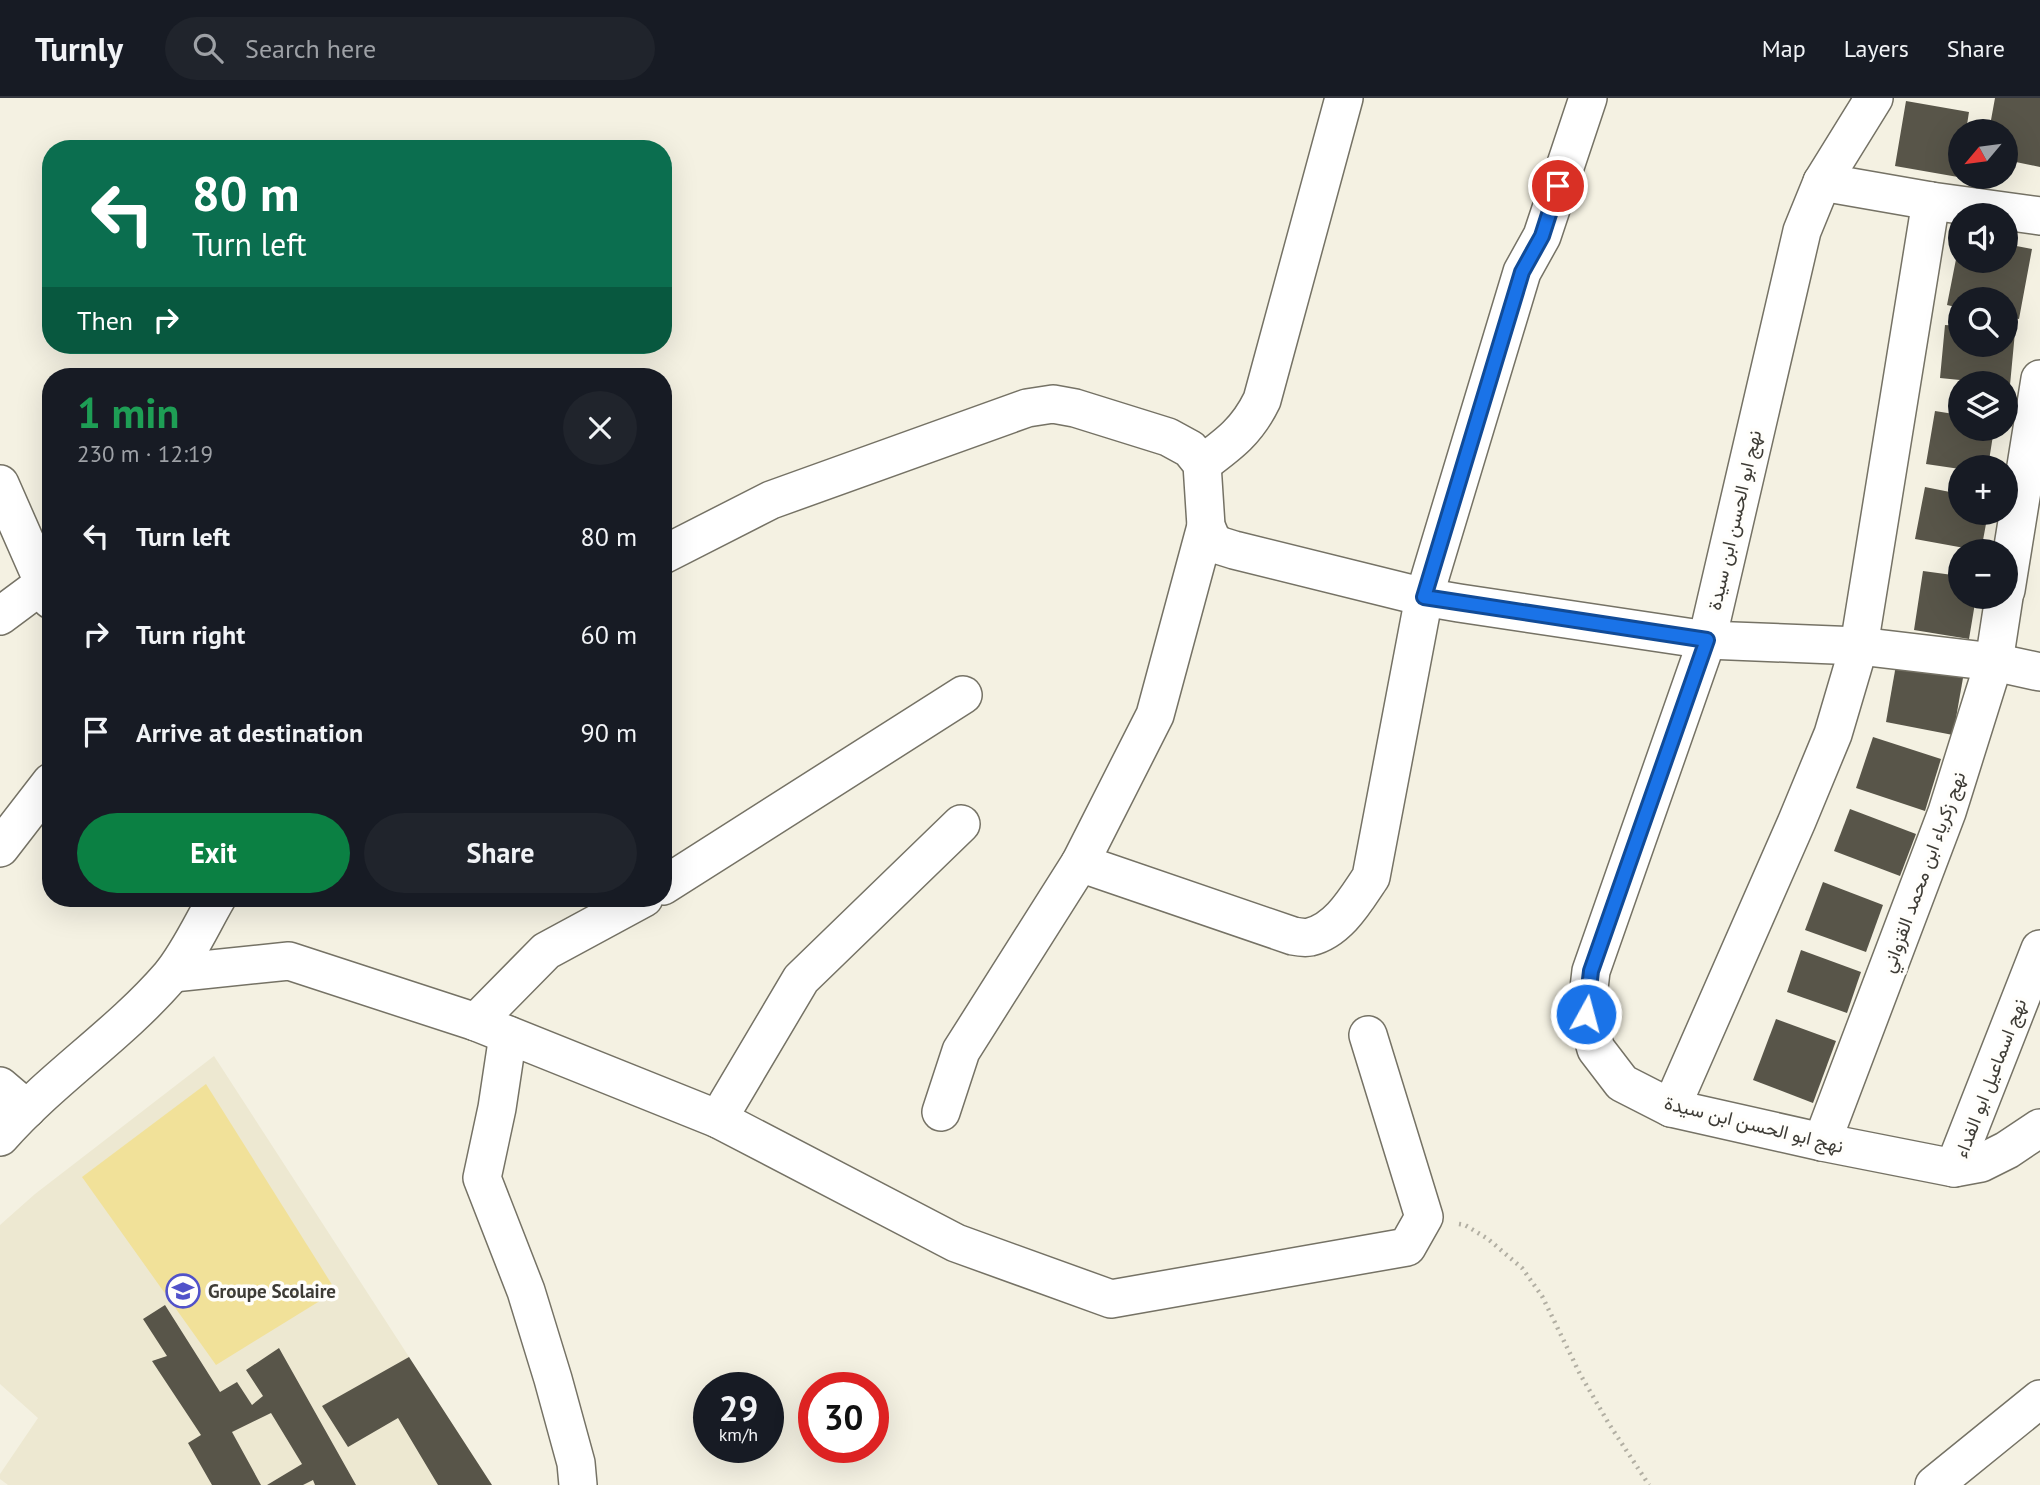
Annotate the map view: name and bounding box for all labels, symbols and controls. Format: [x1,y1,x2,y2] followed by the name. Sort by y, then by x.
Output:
[165,17,655,80] search box
[35,27,123,70] text: Turnly
[189,29,227,67] icon: search
[245,32,376,65] text: Search here
[1762,33,1806,64] text: Map
[1844,33,1909,64] text: Layers
[1947,33,2005,64] text: Share
[1948,119,2018,189] north arrow
[1948,119,2018,609] map controls
[1528,156,1588,216] pin
[192,161,299,225] text: 80 m
[1539,167,1577,205] icon: arrive
[77,168,168,259] icon: left
[1948,203,2018,273] button: sound
[192,223,307,265] text: Turn left
[1948,287,2018,357] button: search
[147,301,185,339] icon: right
[77,304,133,337] text: Then
[1948,371,2018,441] button: layers
[77,385,179,440] text: 1 min
[563,391,637,465] button: close
[1702,428,1768,613] street label: نهج ابو الحسن ابن سيدة
[77,439,213,468] text: 230 m · 12:19
[1948,455,2018,525] button: +
[77,517,115,555] icon: left
[136,520,230,553] text: Turn left
[581,520,637,553] text: 80 m
[1948,539,2018,609] button: −
[77,615,115,653] icon: right
[136,618,245,651] text: Turn right
[581,618,637,651] text: 60 m
[77,713,115,751] icon: arrive
[136,716,363,749] text: Arrive at destination
[581,716,637,749] text: 90 m
[1875,768,1974,977] street label: نهج زكرياء ابن محمد القزواني
[77,813,350,893] button: Exit
[364,813,637,893] button: Share
[1549,977,1623,1051] position arrow
[1949,995,2033,1162] street label: نهج اسماعيل ابو الفداء
[1661,1090,1846,1160] street label: نهج ابو الحسن ابن سيدة
[164,1272,202,1310] school or university icon: Groupe Scolaire
[208,1279,336,1303] place label: Groupe Scolaire
[798,1372,889,1463] speed limit sign: 30
[719,1385,758,1431] text: 29
[719,1423,758,1446] text: km/h

